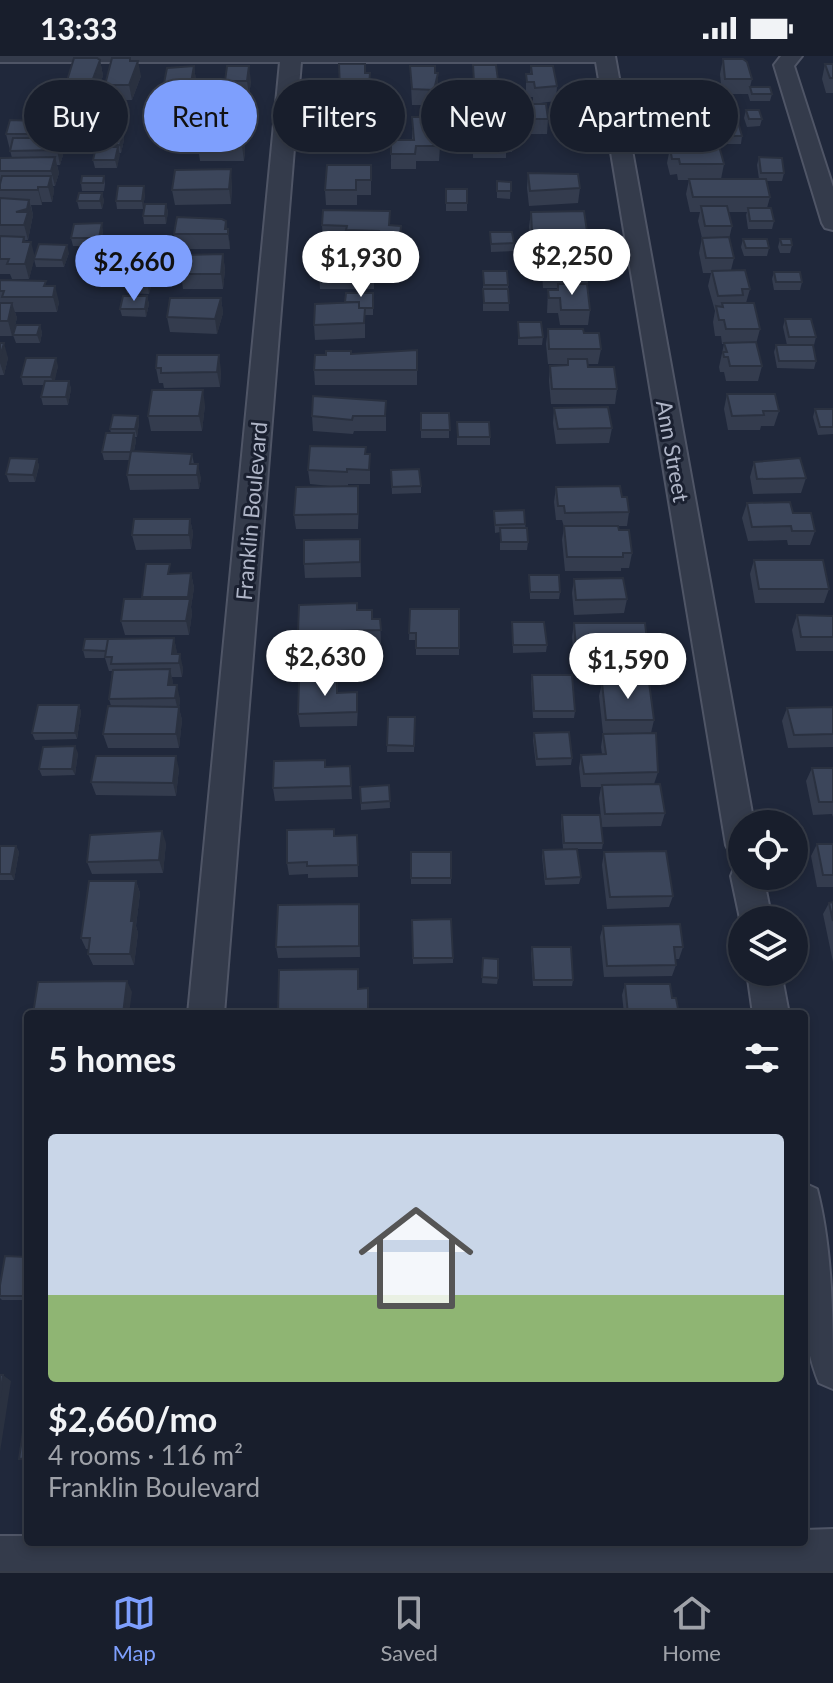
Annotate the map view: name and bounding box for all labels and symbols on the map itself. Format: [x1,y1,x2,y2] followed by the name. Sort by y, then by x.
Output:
[507,229,637,297] pin: $2,250
[296,231,426,299] pin: $1,930
[69,235,199,303] pin: $2,660
[651,398,695,504] street label: Ann Street
[230,420,272,602] street label: Franklin Boulevard
[260,630,390,698] pin: $2,630
[563,633,693,701] pin: $1,590

